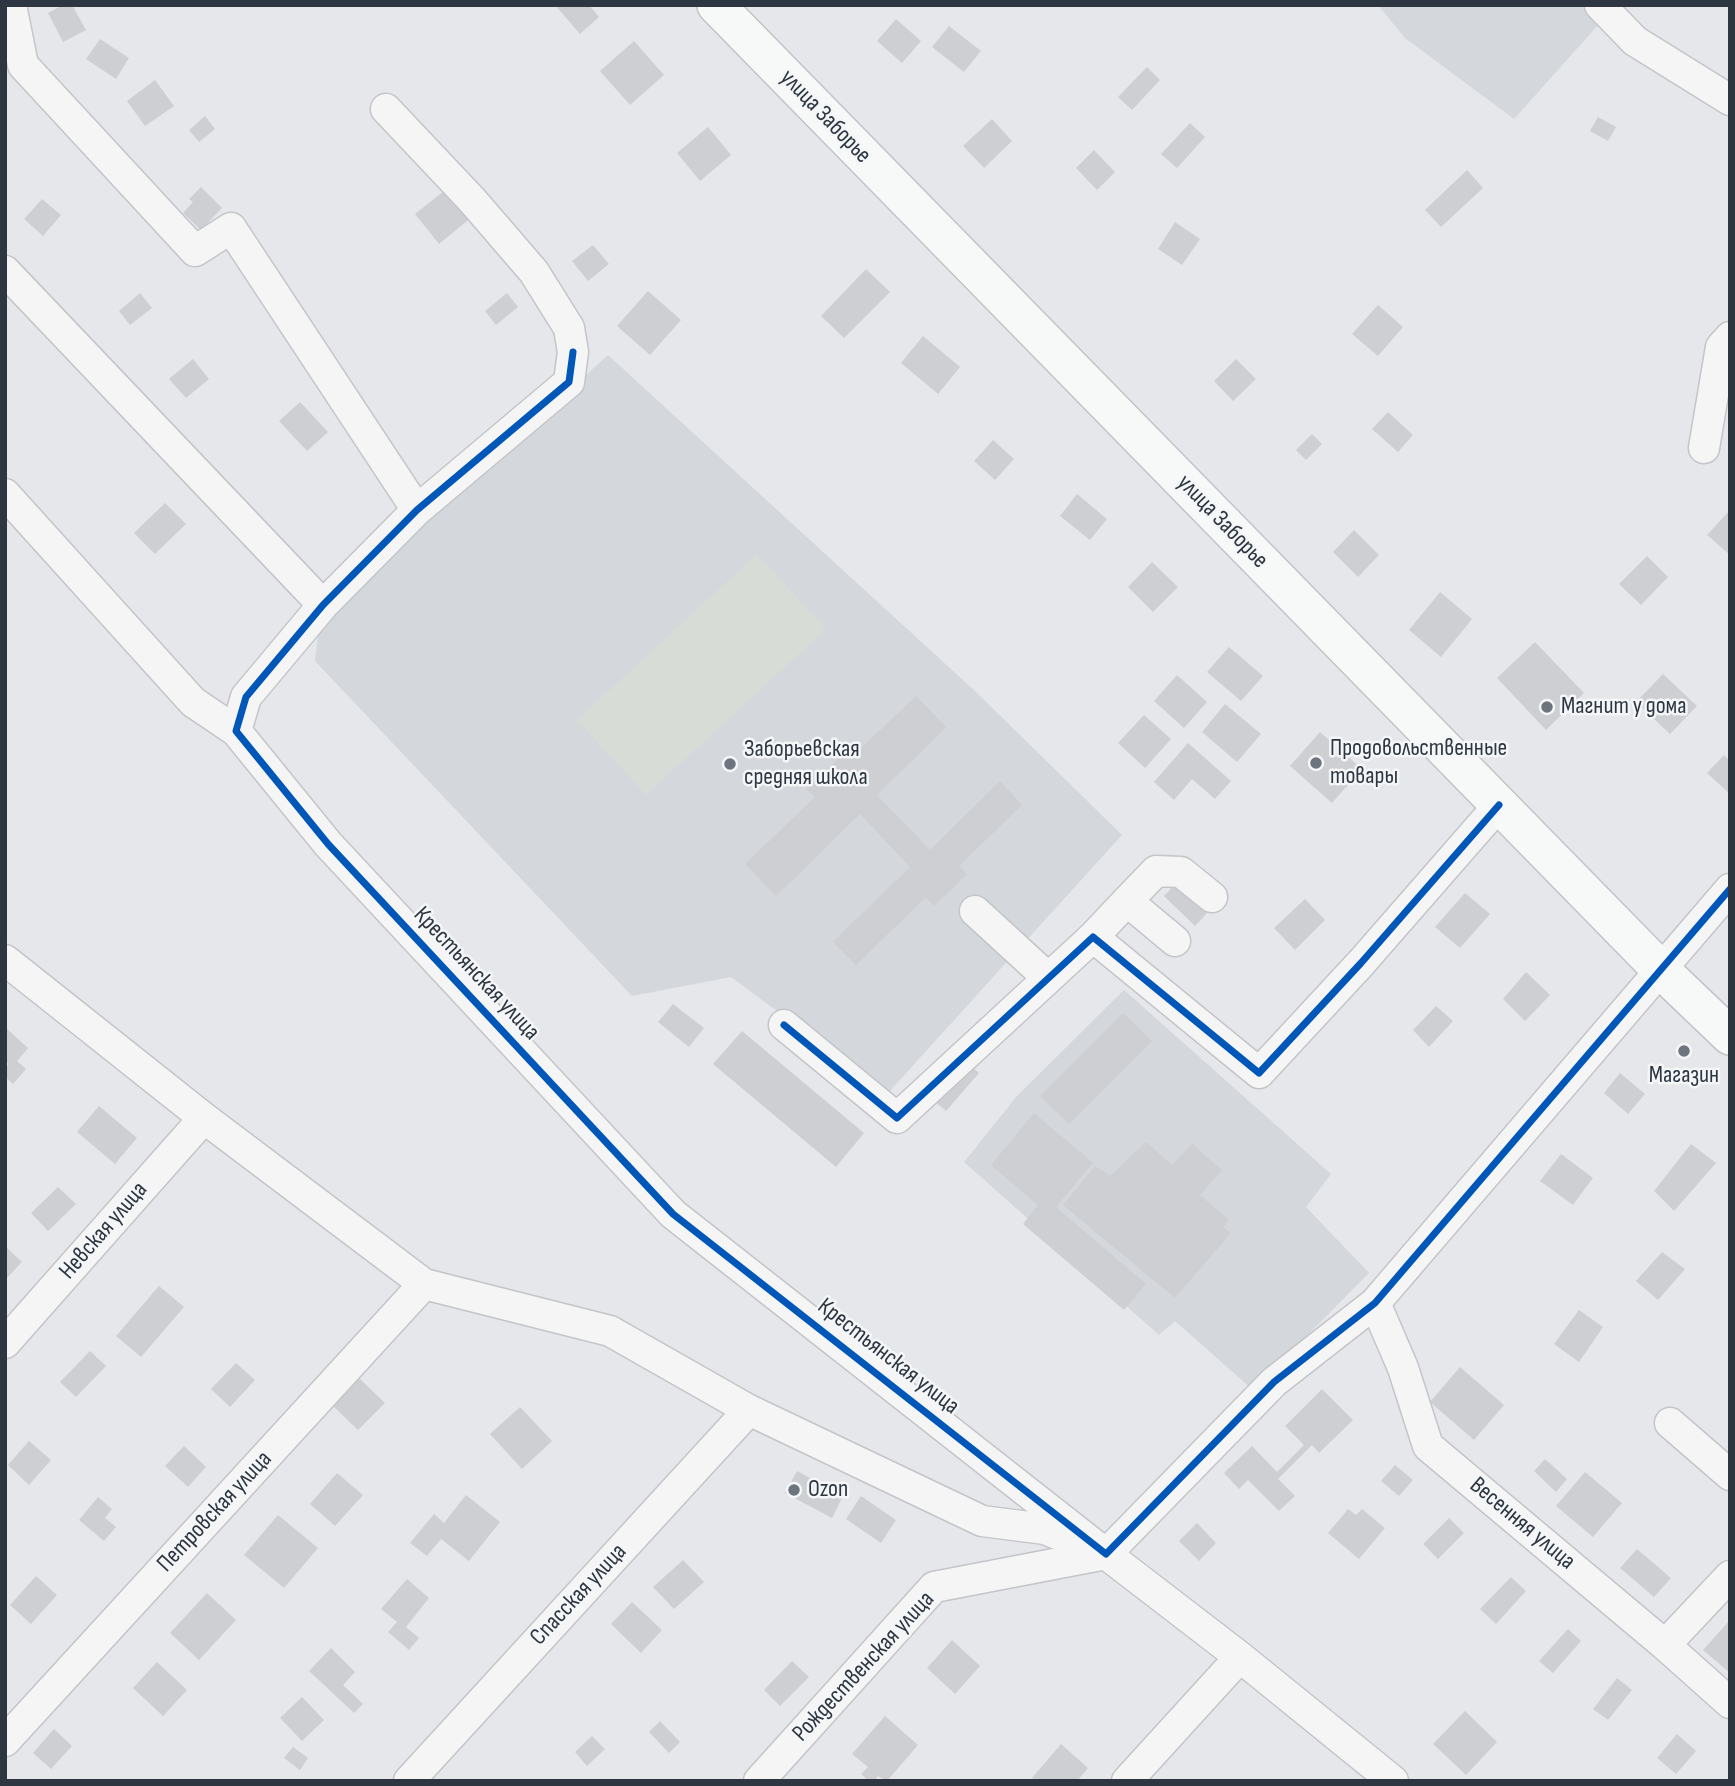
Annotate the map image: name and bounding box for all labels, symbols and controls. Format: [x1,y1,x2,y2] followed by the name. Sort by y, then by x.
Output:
[773,64,877,170] street label: улица Заборье
[1170,469,1274,575] street label: улица Заборье
[1561,693,1687,721] place label: Магнит у дома
[1539,699,1555,715] marker: Магнит у дома
[1330,735,1507,791] place label: Продовольственные товары
[744,736,868,792] place label: Заборьевская средняя школа
[1308,755,1324,771] marker: Продовольственные товары
[722,756,738,772] marker: Заборьевская средняя школа
[407,901,545,1047] street label: Крестьянская улица
[1676,1043,1692,1059] marker: Магазин
[1649,1062,1719,1090] place label: Магазин
[54,1176,154,1286] street label: Невская улица
[811,1293,965,1421] street label: Крестьянская улица
[152,1446,278,1578] street label: Петровская улица
[1463,1472,1581,1576] street label: Весенняя улица
[808,1476,848,1504] place label: Ozon
[786,1482,802,1498] marker: Ozon
[525,1538,633,1652] street label: Спасская улица
[787,1586,941,1748] street label: Рождественская улица

